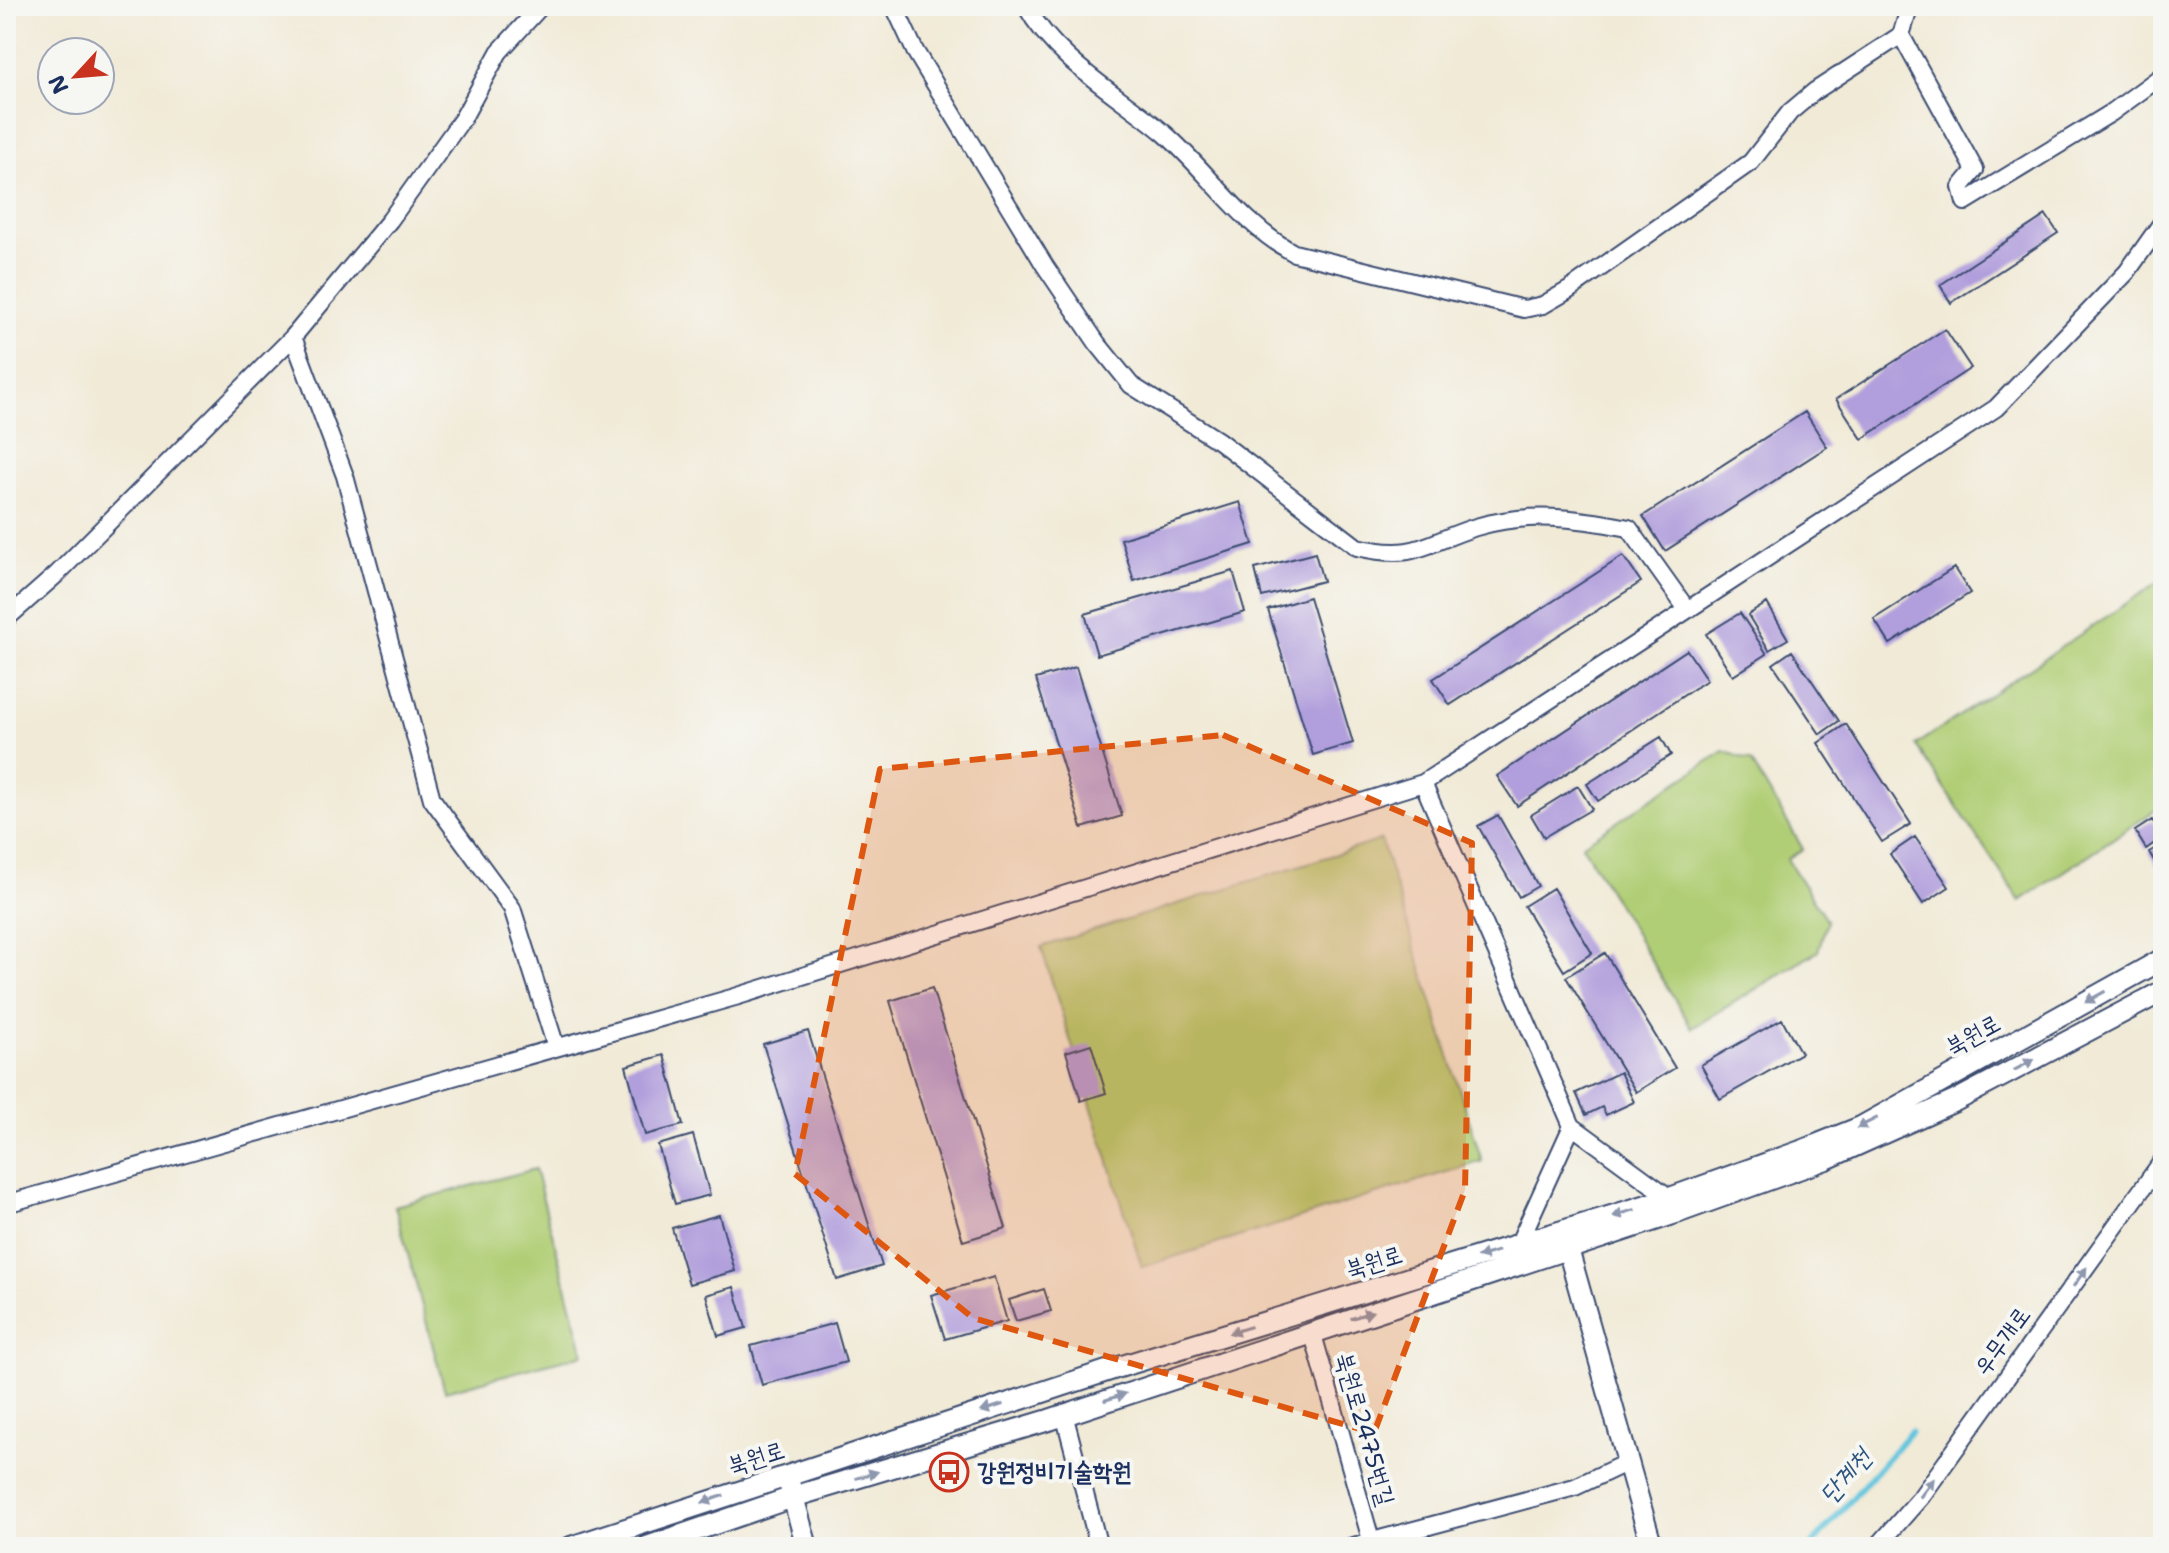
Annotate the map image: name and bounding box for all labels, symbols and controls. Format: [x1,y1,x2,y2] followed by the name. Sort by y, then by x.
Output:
[36,36,116,116] north arrow
[42,70,75,99] text: N
[2084,990,2106,1004] one-way arrow
[1940,1007,2006,1063] street label: 북원로
[2013,1058,2035,1072] one-way arrow
[1856,1116,1879,1129] one-way arrow
[1611,1207,1635,1219] one-way arrow
[1342,1238,1406,1286] street label: 북원로
[1476,1248,1500,1261] one-way arrow
[2072,1267,2087,1288] one-way arrow
[1966,1300,2038,1382] street label: 우무개로
[1351,1308,1375,1321] one-way arrow
[1227,1324,1251,1337] one-way arrow
[1328,1349,1402,1509] street label: 북원로2475번길
[1104,1390,1128,1402] one-way arrow
[979,1403,1003,1415] one-way arrow
[724,1434,788,1482] street label: 북원로
[1811,1438,1880,1511] water label: 단계천
[928,1451,970,1493] bus stop icon: 강원정비기술학원
[977,1456,1132,1488] place label: 강원정비기술학원
[856,1468,880,1481] one-way arrow
[1919,1477,1935,1498] one-way arrow
[701,1494,725,1506] one-way arrow

